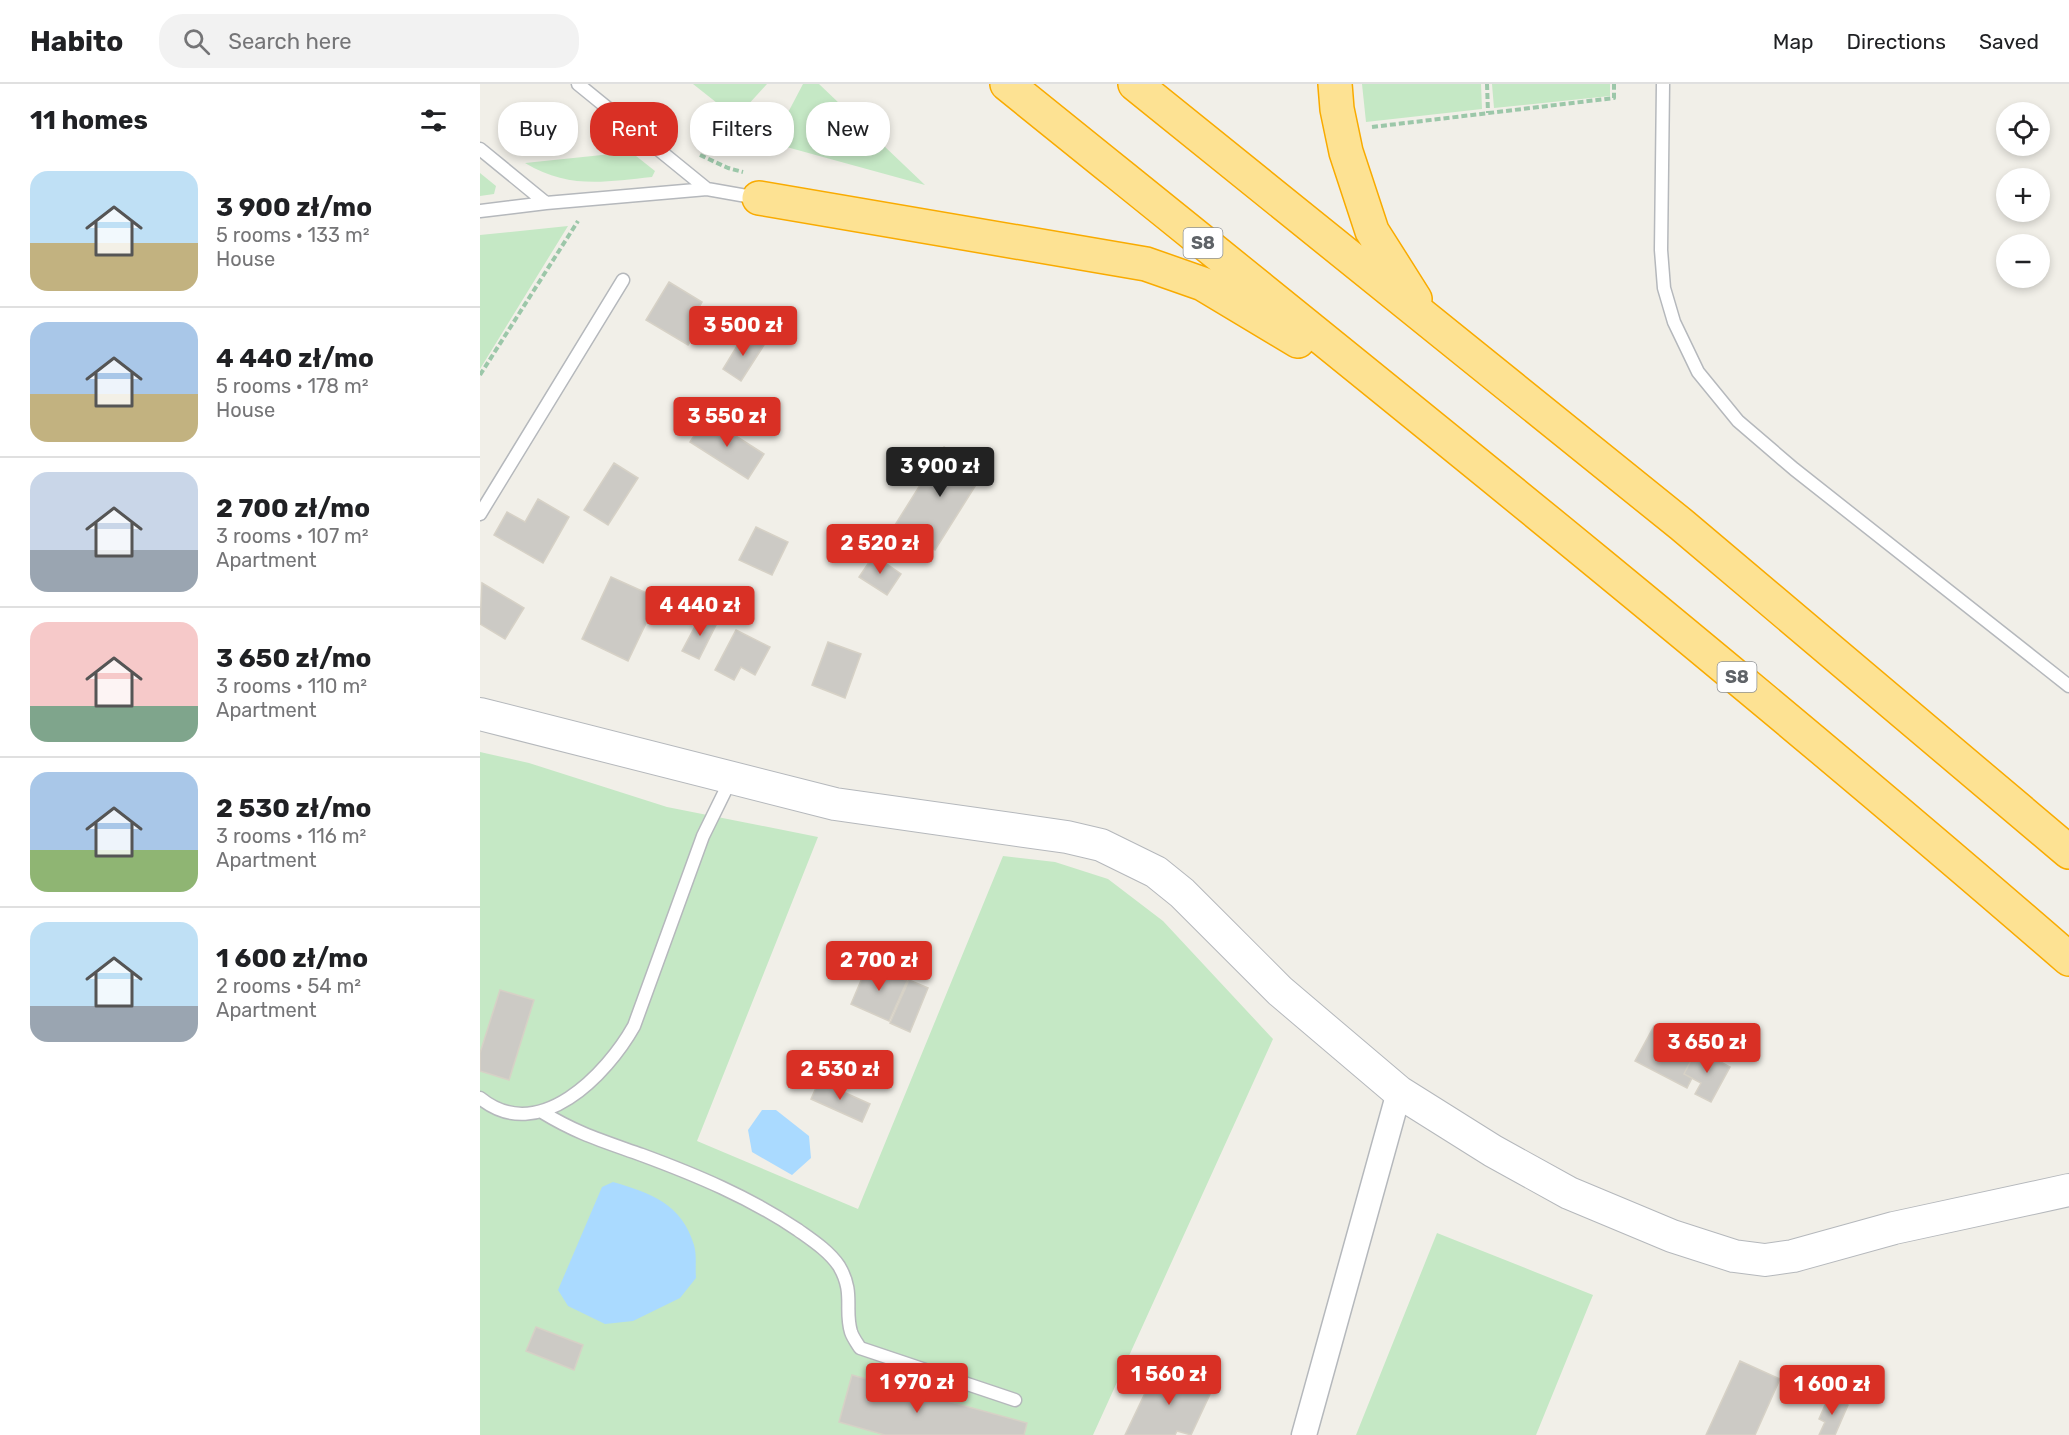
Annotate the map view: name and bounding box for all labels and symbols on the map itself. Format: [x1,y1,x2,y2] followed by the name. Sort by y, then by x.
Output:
[1184,228,1222,258] road number: S8
[681,306,805,357] pin: 3 500 zł
[665,397,789,448] pin: 3 550 zł
[878,447,1002,498] pin: 3 900 zł
[818,524,942,575] pin: 2 520 zł
[638,586,762,637] pin: 4 440 zł
[1718,662,1756,692] road number: S8
[817,941,941,992] pin: 2 700 zł
[1645,1023,1769,1074] pin: 3 650 zł
[778,1050,902,1101] pin: 2 530 zł
[1107,1355,1231,1406] pin: 1 560 zł
[855,1363,979,1414] pin: 1 970 zł
[1770,1365,1894,1416] pin: 1 600 zł

